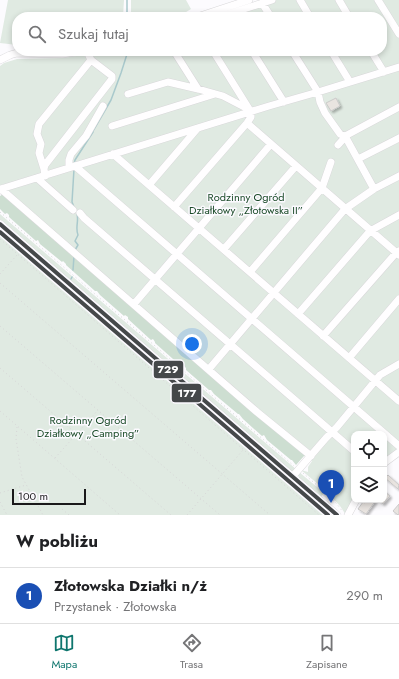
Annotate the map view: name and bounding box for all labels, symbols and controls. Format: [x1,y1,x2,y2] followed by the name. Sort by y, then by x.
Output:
[12,12,387,56] search box
[26,23,48,45] icon: search
[58,23,129,45] text: Szukaj tutaj
[189,189,303,218] park label: Rodzinny Ogród Działkowy „Złotowska II”
[182,334,202,354] your location
[153,360,184,379] line badge: 729
[157,361,179,377] text: 729
[171,383,202,403] line badge: 177
[178,385,197,401] text: 177
[37,412,139,441] park label: Rodzinny Ogród Działkowy „Camping”
[351,431,387,503] map controls
[351,431,387,467] button: locate
[351,467,387,503] button: layers
[318,470,344,503] pin: 1
[12,487,86,506] scale bar
[18,488,48,504] text: 100 m
[16,529,98,553] text: W pobliżu
[54,575,207,597] text: Złotowska Działki n/ż
[26,586,32,605] text: 1
[346,586,383,605] text: 290 m
[54,597,176,616] text: Przystanek · Złotowska
[51,632,77,672] tab: Mapa
[180,632,203,672] tab: Trasa
[306,632,348,672] tab: Zapisane

